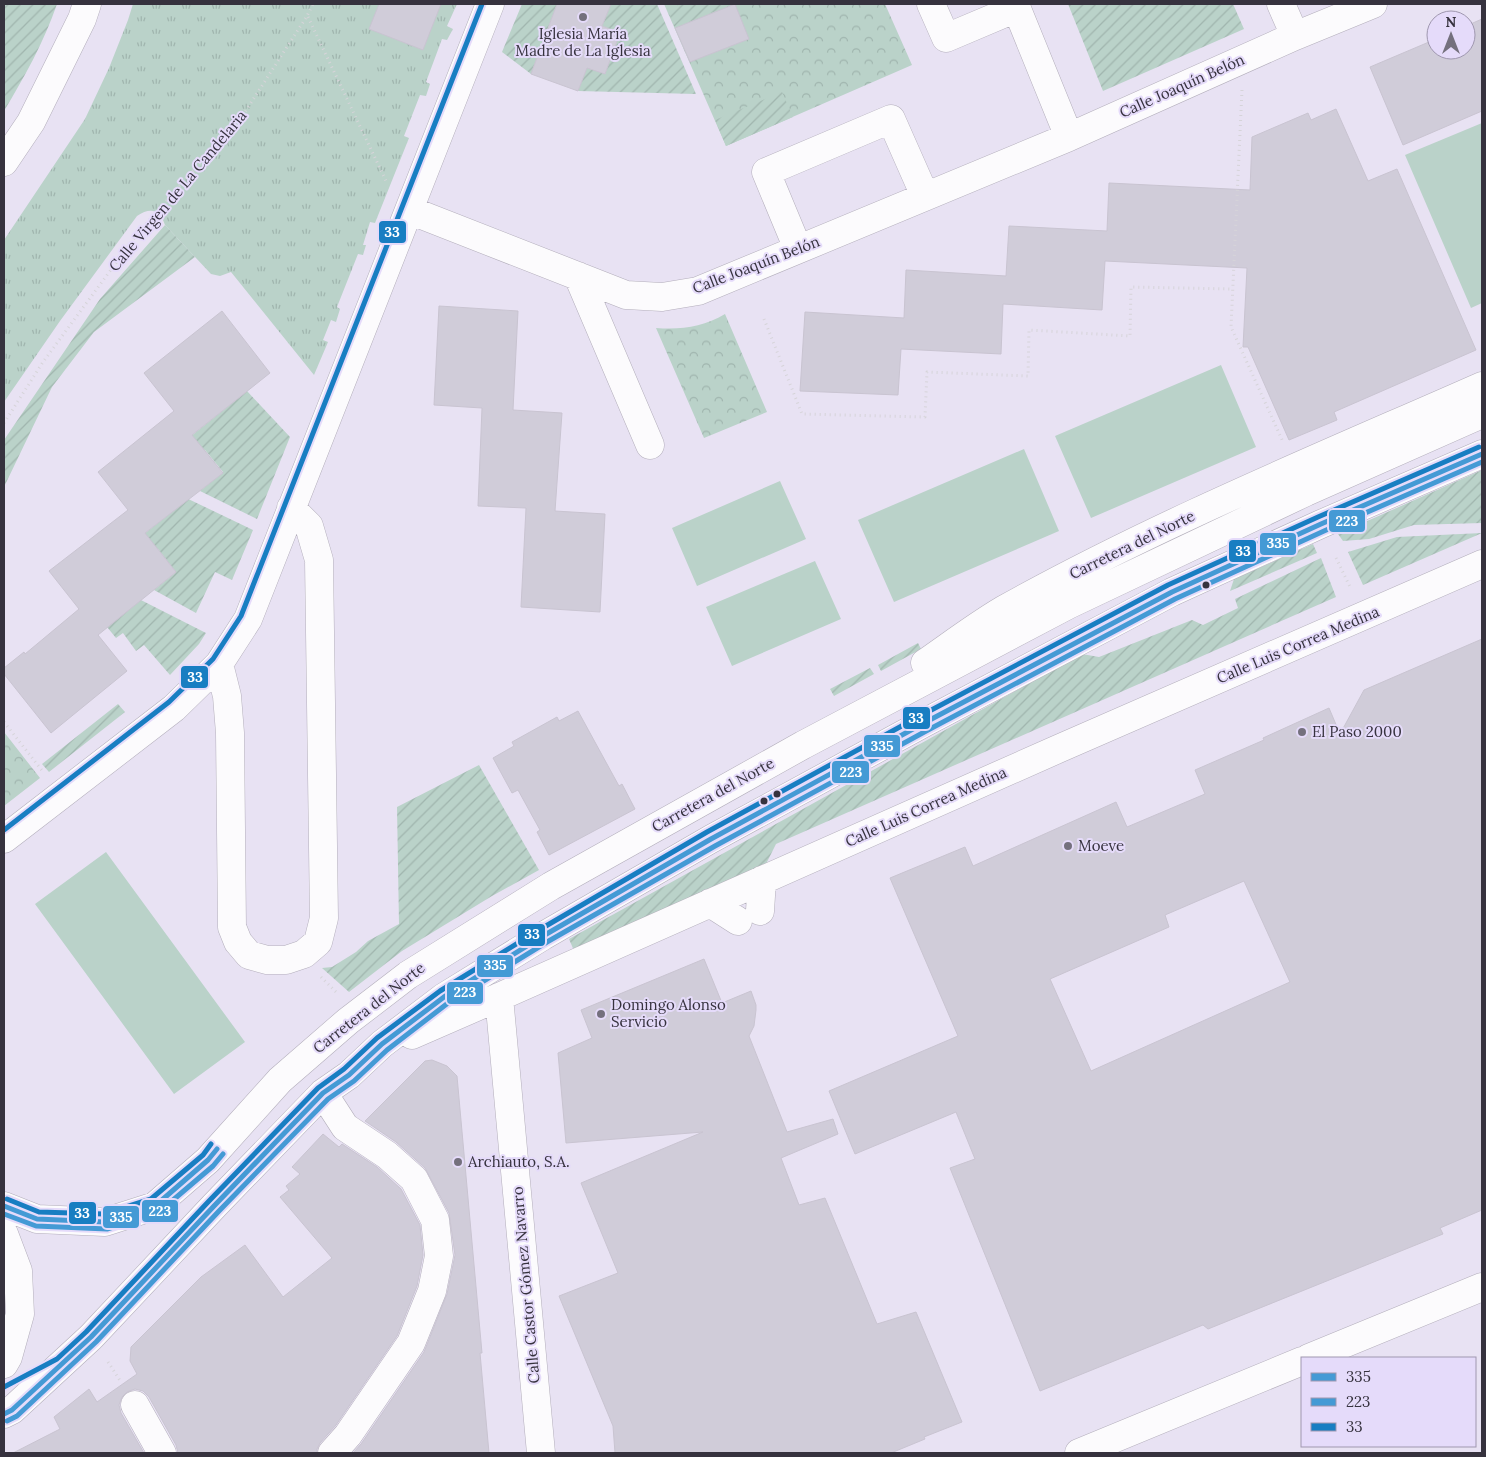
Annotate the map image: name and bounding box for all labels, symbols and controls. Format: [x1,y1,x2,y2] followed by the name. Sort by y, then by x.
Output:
[1426,10,1476,60] north arrow
[577,11,589,23] marker: Iglesia María Madre de La Iglesia
[1446,13,1457,31] text: N
[515,24,651,60] place label: Iglesia María Madre de La Iglesia
[1116,49,1247,122] street label: Calle Joaquín Belón
[105,106,251,275] street label: Calle Virgen de La Candelaria
[378,220,407,244] line badge: 33
[384,223,400,241] text: 33
[690,232,822,298] street label: Calle Joaquín Belón
[1066,506,1197,583] street label: Carretera del Norte
[1328,509,1366,533] line badge: 223
[1336,512,1359,530] text: 223
[1259,532,1297,556] line badge: 335
[1266,534,1290,552] text: 335
[1228,539,1257,563] line badge: 33
[1235,542,1251,560] text: 33
[1201,580,1211,590] unlabelled marker
[1214,602,1382,687] street label: Calle Luis Correa Medina
[180,665,209,689] line badge: 33
[187,668,203,686] text: 33
[902,706,931,730] line badge: 33
[908,709,924,727] text: 33
[1312,722,1402,741] place label: El Paso 2000
[1296,726,1308,738] marker: El Paso 2000
[863,734,901,758] line badge: 335
[870,737,894,755] text: 335
[648,753,777,836] street label: Carretera del Norte
[831,760,870,784] line badge: 223
[842,762,1010,851] street label: Calle Luis Correa Medina
[840,763,863,781] text: 223
[772,789,782,799] unlabelled marker
[759,796,769,806] unlabelled marker
[1078,836,1124,855] place label: Moeve
[1062,840,1074,852] marker: Moeve
[517,923,546,947] line badge: 33
[524,925,540,943] text: 33
[476,954,514,978] line badge: 335
[483,956,507,974] text: 335
[309,958,428,1057] street label: Carretera del Norte
[446,981,484,1005] line badge: 223
[454,983,477,1001] text: 223
[611,995,726,1031] place label: Domingo Alonso Servicio
[595,1008,607,1020] marker: Domingo Alonso Servicio
[467,1152,570,1171] place label: Archiauto, S.A.
[452,1156,464,1168] marker: Archiauto, S.A.
[507,1186,544,1384] street label: Calle Castor Gómez Navarro
[141,1199,179,1223] line badge: 223
[68,1201,97,1225] line badge: 33
[149,1202,172,1220] text: 223
[74,1204,90,1222] text: 33
[102,1205,140,1229] line badge: 335
[109,1208,133,1226] text: 335
[1301,1357,1476,1447] legend
[1346,1367,1371,1386] text: 335
[1346,1392,1370,1411] text: 223
[1346,1417,1363,1436] text: 33

